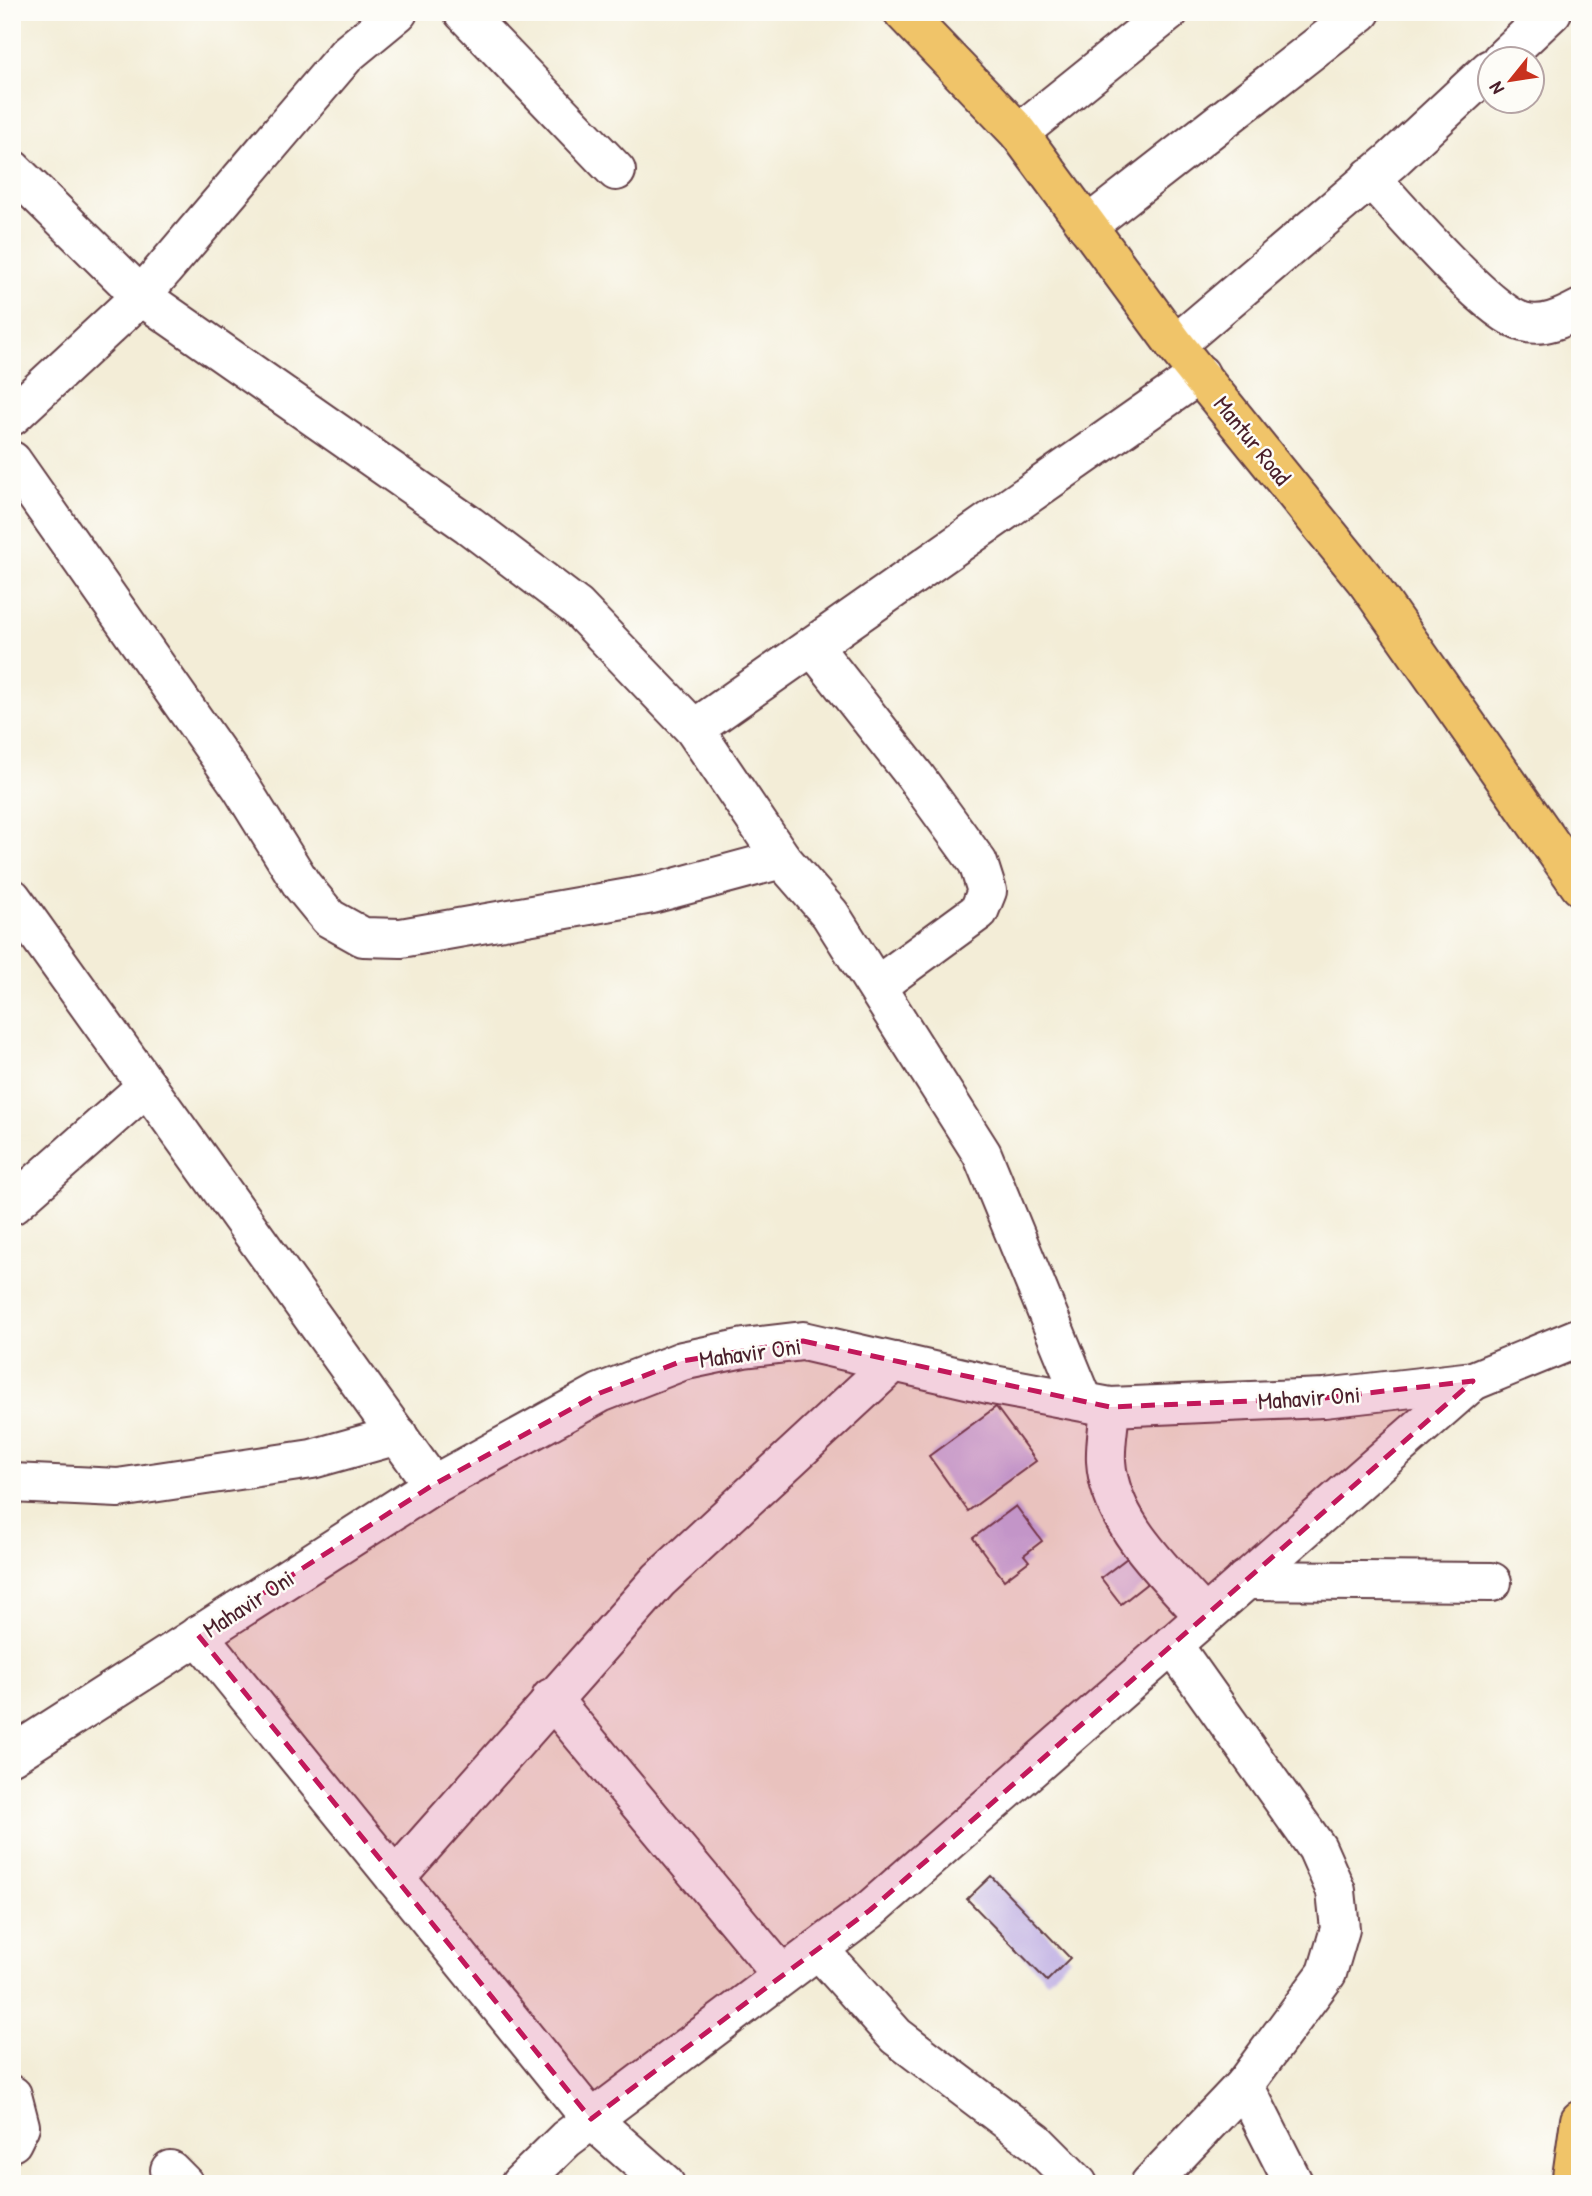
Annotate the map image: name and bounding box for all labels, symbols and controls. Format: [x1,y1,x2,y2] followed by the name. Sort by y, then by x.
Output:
[1476,46,1546,116] north arrow
[1482,78,1510,99] text: N
[1207,389,1299,491] street label: Mantur Road
[697,1329,803,1375] street label: Mahavir Oni
[1257,1377,1361,1417] street label: Mahavir Oni
[196,1562,300,1644] street label: Mahavir Oni

